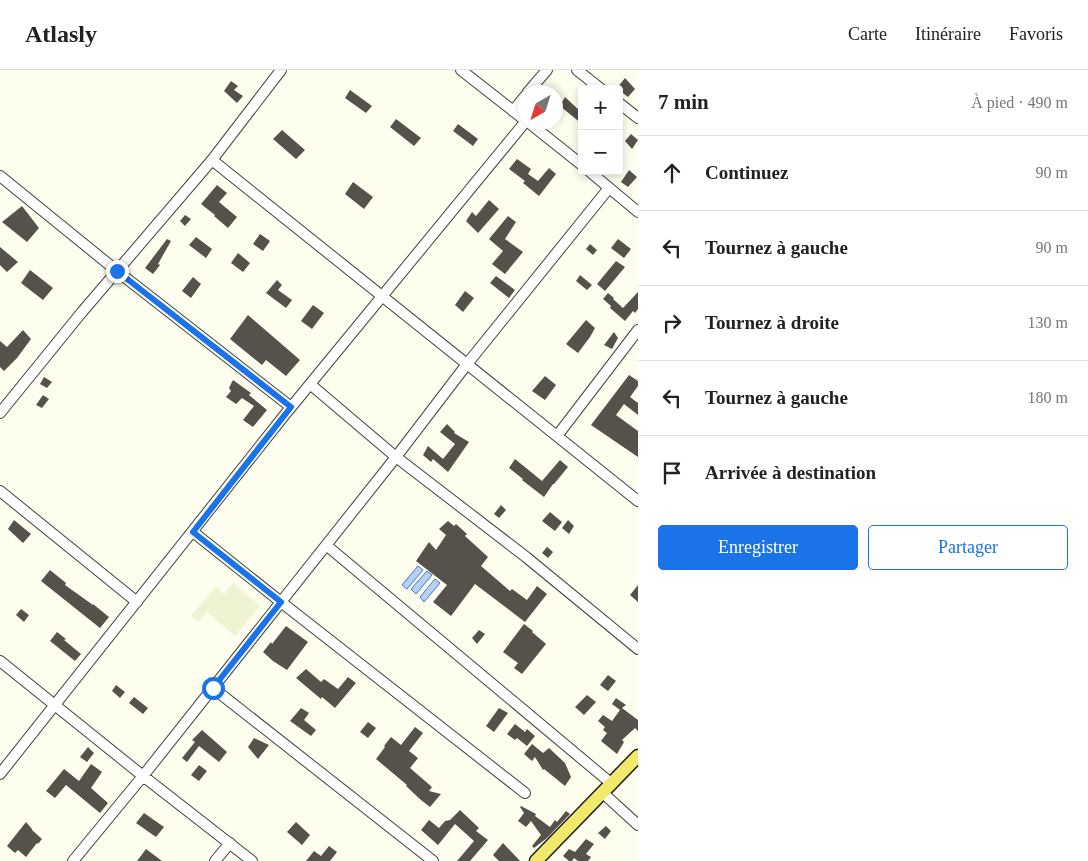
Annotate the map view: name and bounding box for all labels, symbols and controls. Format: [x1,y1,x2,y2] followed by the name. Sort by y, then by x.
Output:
[25,21,97,47] text: Atlasly
[848,24,887,44] text: Carte
[915,24,981,44] text: Itinéraire
[1009,24,1063,44] text: Favoris
[518,85,563,130] north arrow
[578,85,623,175] map controls
[578,85,623,130] button: +
[658,90,709,114] text: 7 min
[971,94,1068,111] text: À pied · 490 m
[578,130,623,175] button: −
[658,159,686,187] icon: ahead
[705,162,788,183] text: Continuez
[1036,164,1068,181] text: 90 m
[658,234,686,262] icon: left
[705,237,848,258] text: Tournez à gauche
[1036,239,1068,256] text: 90 m
[106,260,129,283] route end
[658,309,686,337] icon: right
[705,312,839,333] text: Tournez à droite
[1028,314,1068,331] text: 130 m
[658,384,686,412] icon: left
[705,387,848,408] text: Tournez à gauche
[1028,389,1068,406] text: 180 m
[658,459,686,487] icon: arrive
[705,462,876,483] text: Arrivée à destination
[658,525,858,570] button: Enregistrer
[868,525,1068,570] button: Partager
[202,677,225,700] route start

